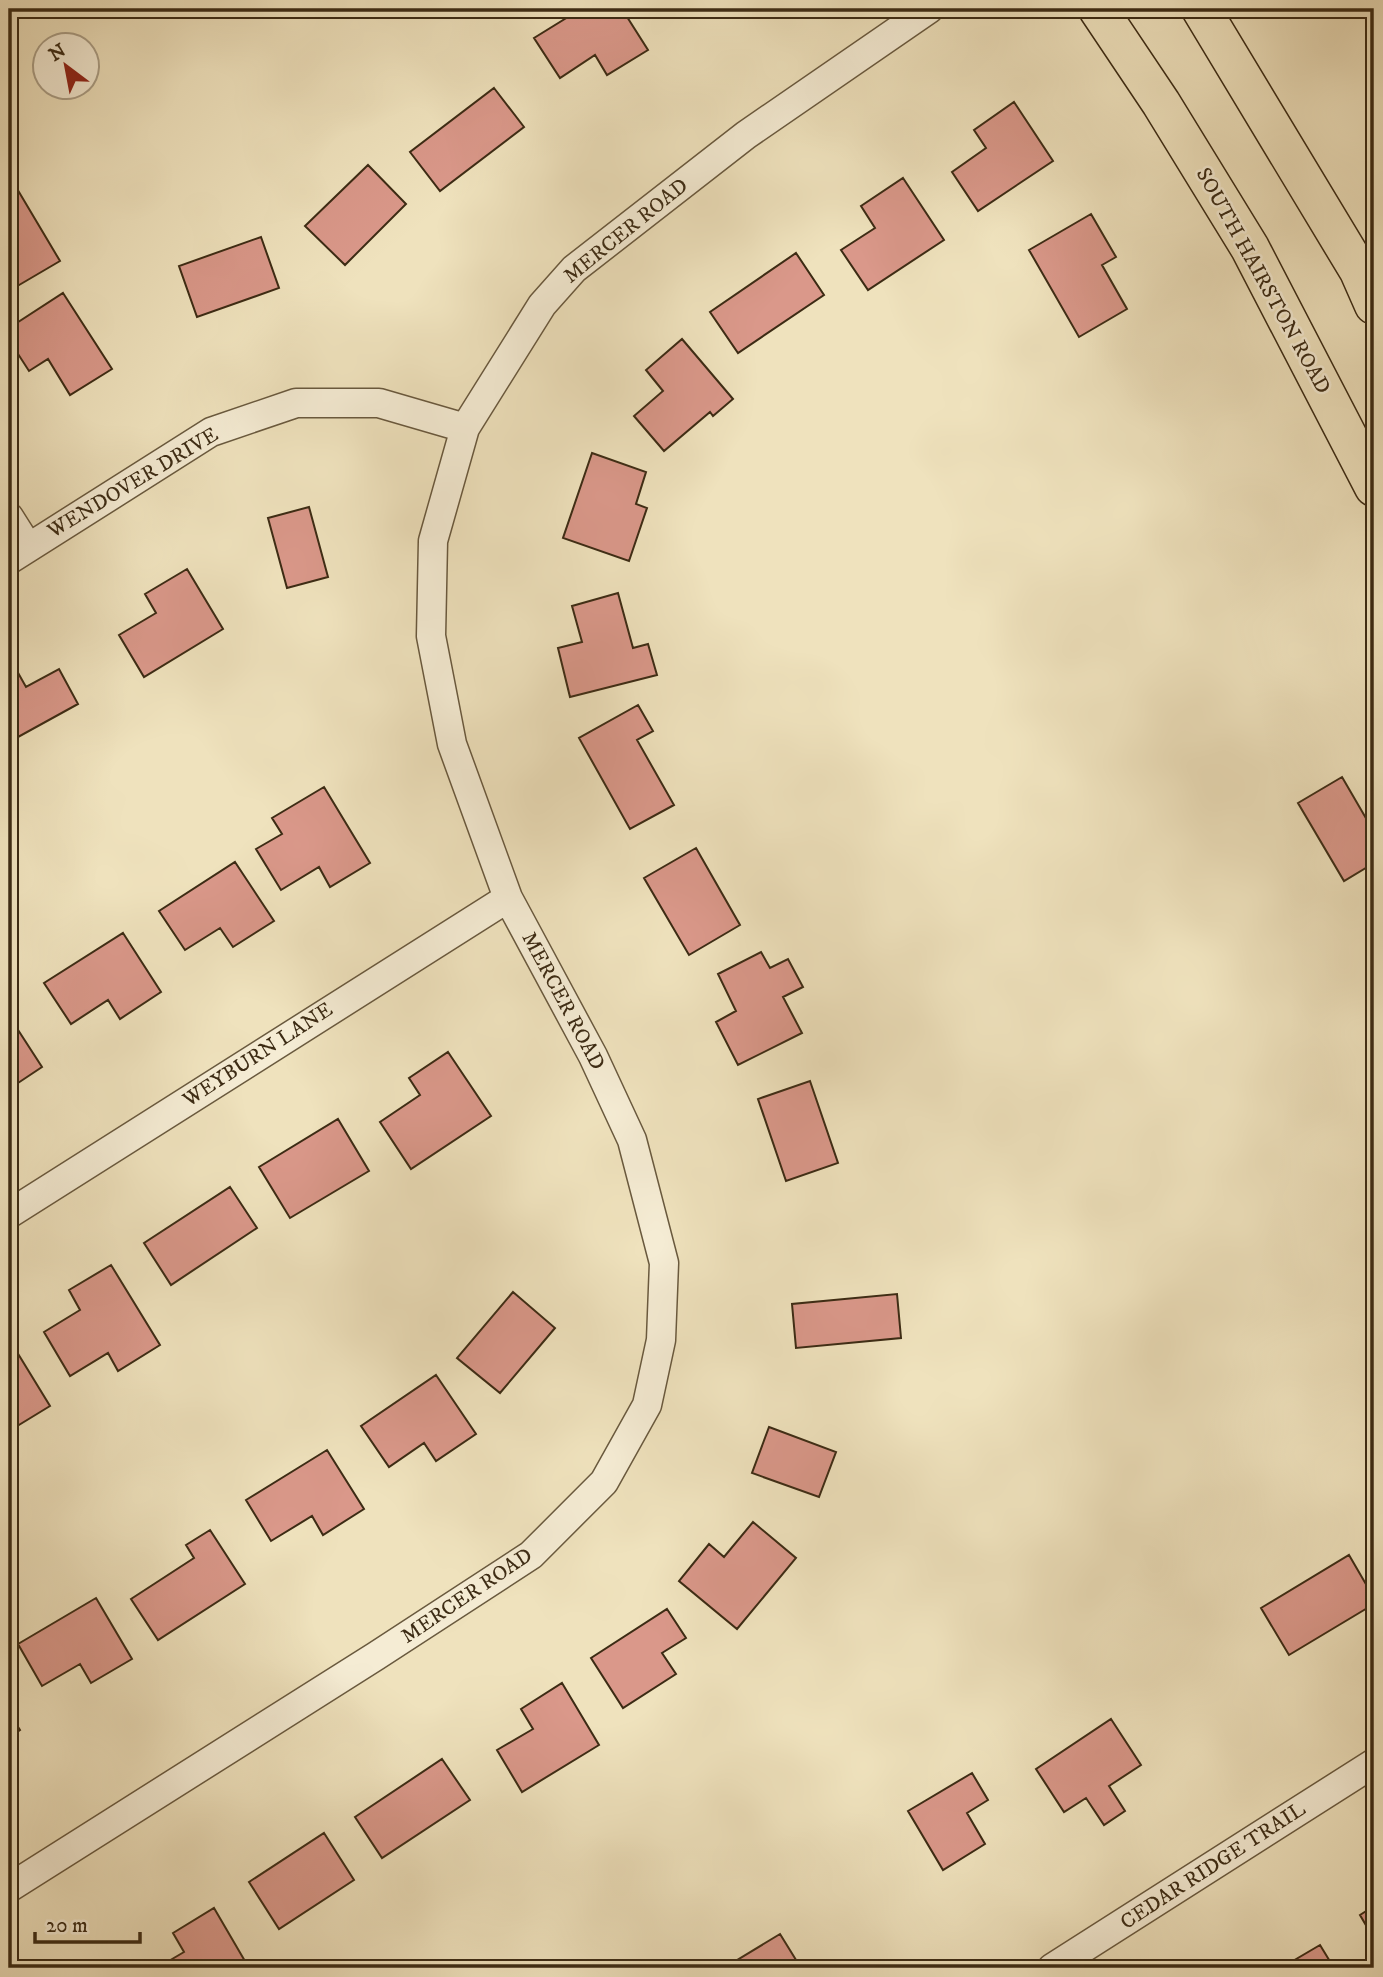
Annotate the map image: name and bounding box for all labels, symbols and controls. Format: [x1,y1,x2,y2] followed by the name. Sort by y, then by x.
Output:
[32,32,102,102] north arrow
[45,39,71,67] text: N
[1190,163,1336,399] street label: SOUTH HAIRSTON ROAD
[558,173,694,289] street label: MERCER ROAD
[42,422,223,545] street label: WENDOVER DRIVE
[516,927,610,1075] street label: MERCER ROAD
[177,997,338,1114] street label: WEYBURN LANE
[396,1543,538,1649] street label: MERCER ROAD
[1116,1796,1310,1936] street label: CEDAR RIDGE TRAIL
[35,1900,140,1944] scale bar
[46,1913,88,1939] text: 20 m

